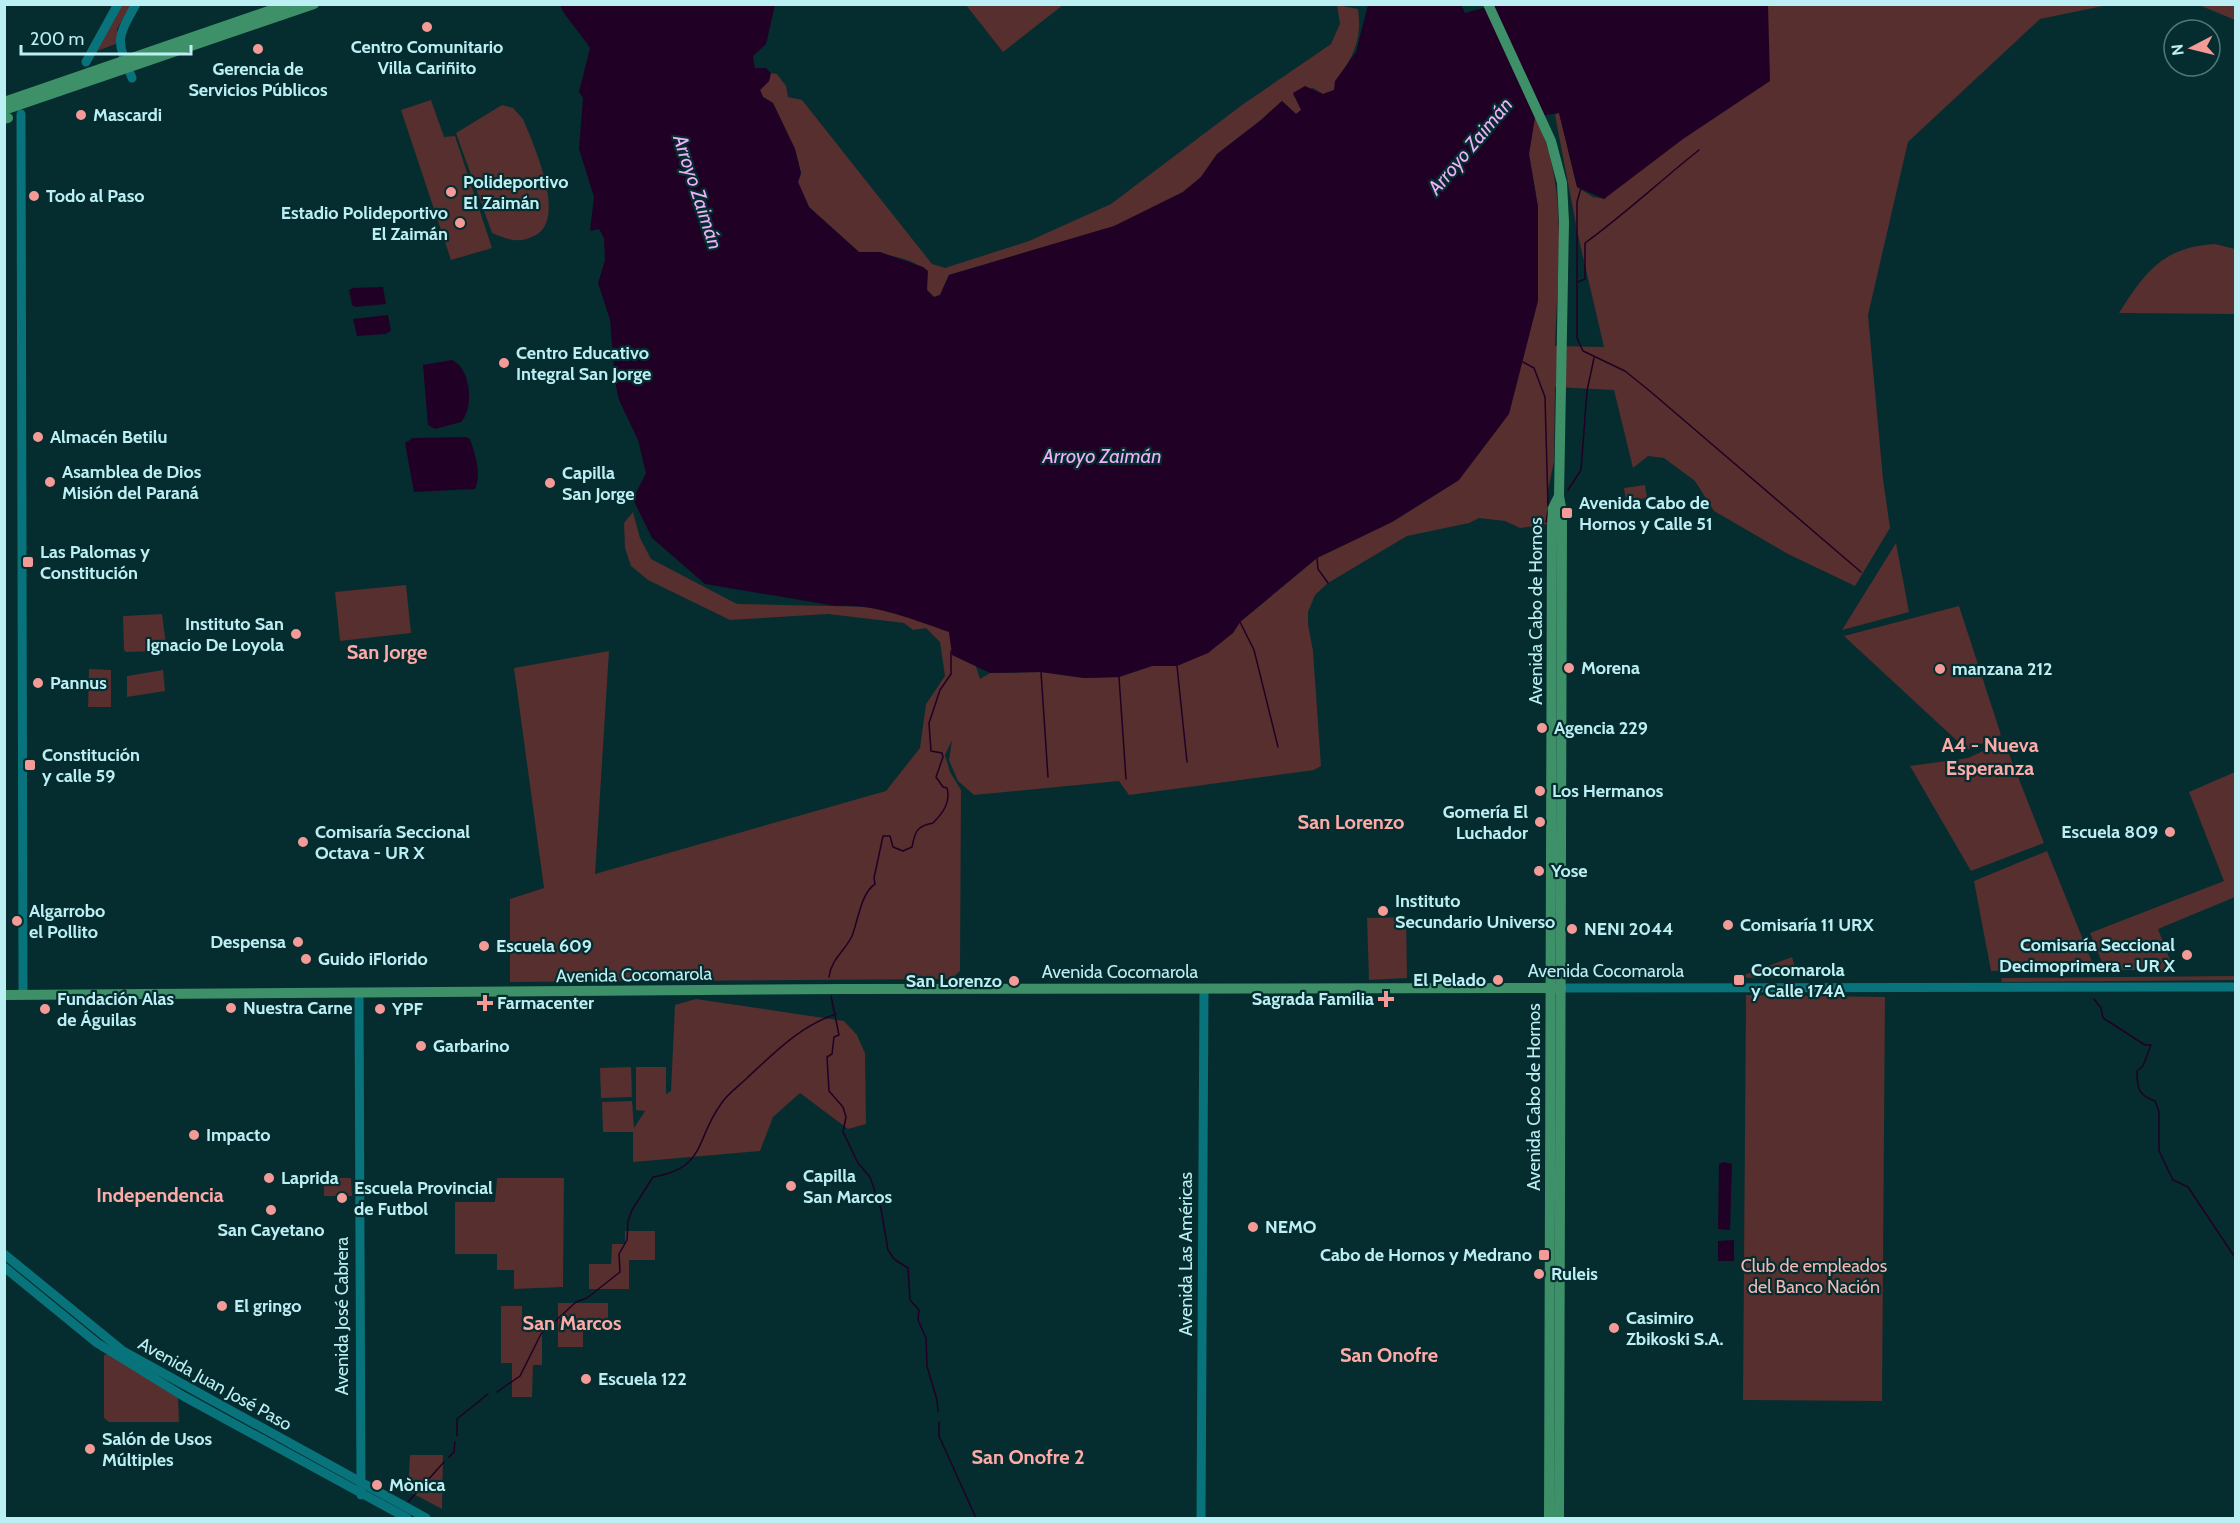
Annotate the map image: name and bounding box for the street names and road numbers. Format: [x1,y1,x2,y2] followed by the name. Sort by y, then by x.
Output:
[1525,517,1547,705] street label: Avenida Cabo de Hornos
[1528,960,1684,982] street label: Avenida Cocomarola
[1042,961,1198,983] street label: Avenida Cocomarola
[556,963,713,987] street label: Avenida Cocomarola
[1523,1003,1545,1191] street label: Avenida Cabo de Hornos
[1175,1172,1197,1336] street label: Avenida Las Américas
[331,1236,353,1395] street label: Avenida José Cabrera
[134,1333,296,1435] street label: Avenida Juan José Paso

